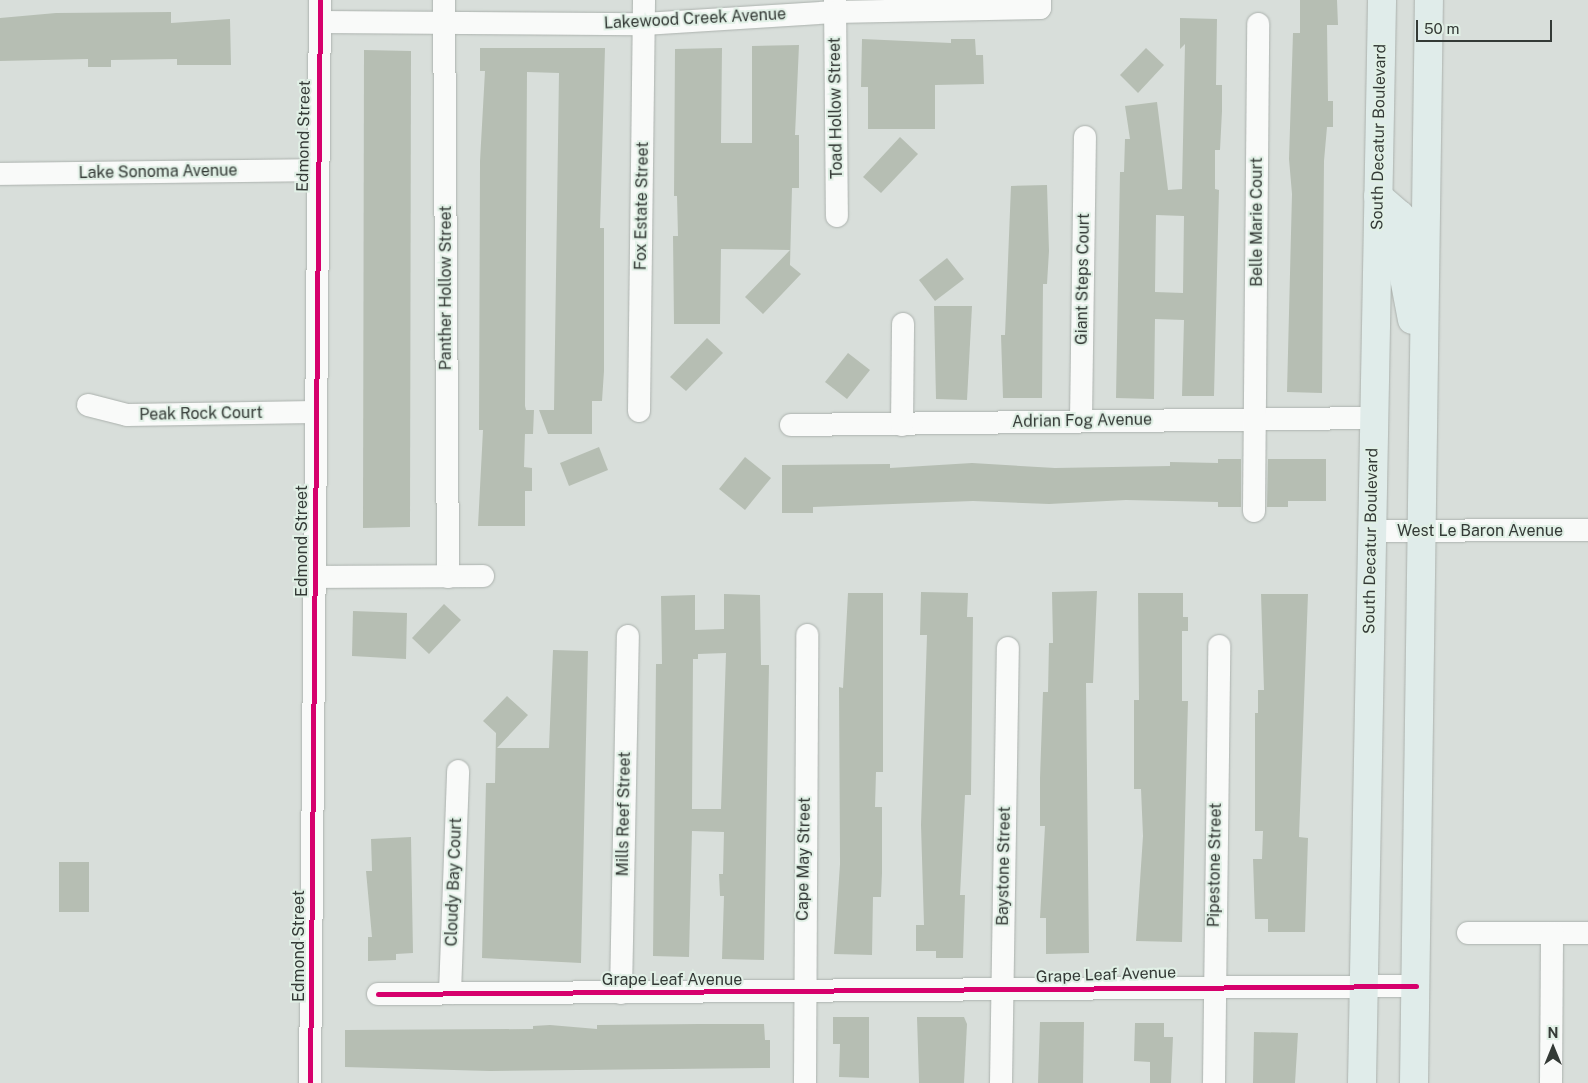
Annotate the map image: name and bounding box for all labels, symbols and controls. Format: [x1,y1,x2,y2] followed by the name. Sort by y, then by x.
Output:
[603,5,787,33] street label: Lakewood Creek Avenue
[1418,10,1554,42] scale bar
[1424,20,1459,37] text: 50 m
[825,37,847,179] street label: Toad Hollow Street
[1368,44,1390,230] street label: South Decatur Boulevard
[293,80,315,192] street label: Edmond Street
[631,141,653,271] street label: Fox Estate Street
[1247,157,1267,287] street label: Belle Marie Court
[78,161,238,183] street label: Lake Sonoma Avenue
[436,206,456,370] street label: Panther Hollow Street
[1072,213,1094,345] street label: Giant Steps Court
[139,403,263,425] street label: Peak Rock Court
[1012,410,1152,432] street label: Adrian Fog Avenue
[1360,448,1382,634] street label: South Decatur Boulevard
[292,485,312,597] street label: Edmond Street
[1397,521,1563,541] street label: West Le Baron Avenue
[613,751,635,877] street label: Mills Reef Street
[793,797,815,921] street label: Cape May Street
[1204,803,1226,927] street label: Pipestone Street
[993,806,1015,926] street label: Baystone Street
[442,817,466,947] street label: Cloudy Bay Court
[289,890,309,1002] street label: Edmond Street
[1035,963,1177,987] street label: Grape Leaf Avenue
[602,970,742,990] street label: Grape Leaf Avenue
[1528,1023,1578,1073] north arrow
[1548,1025,1558,1041] text: N

